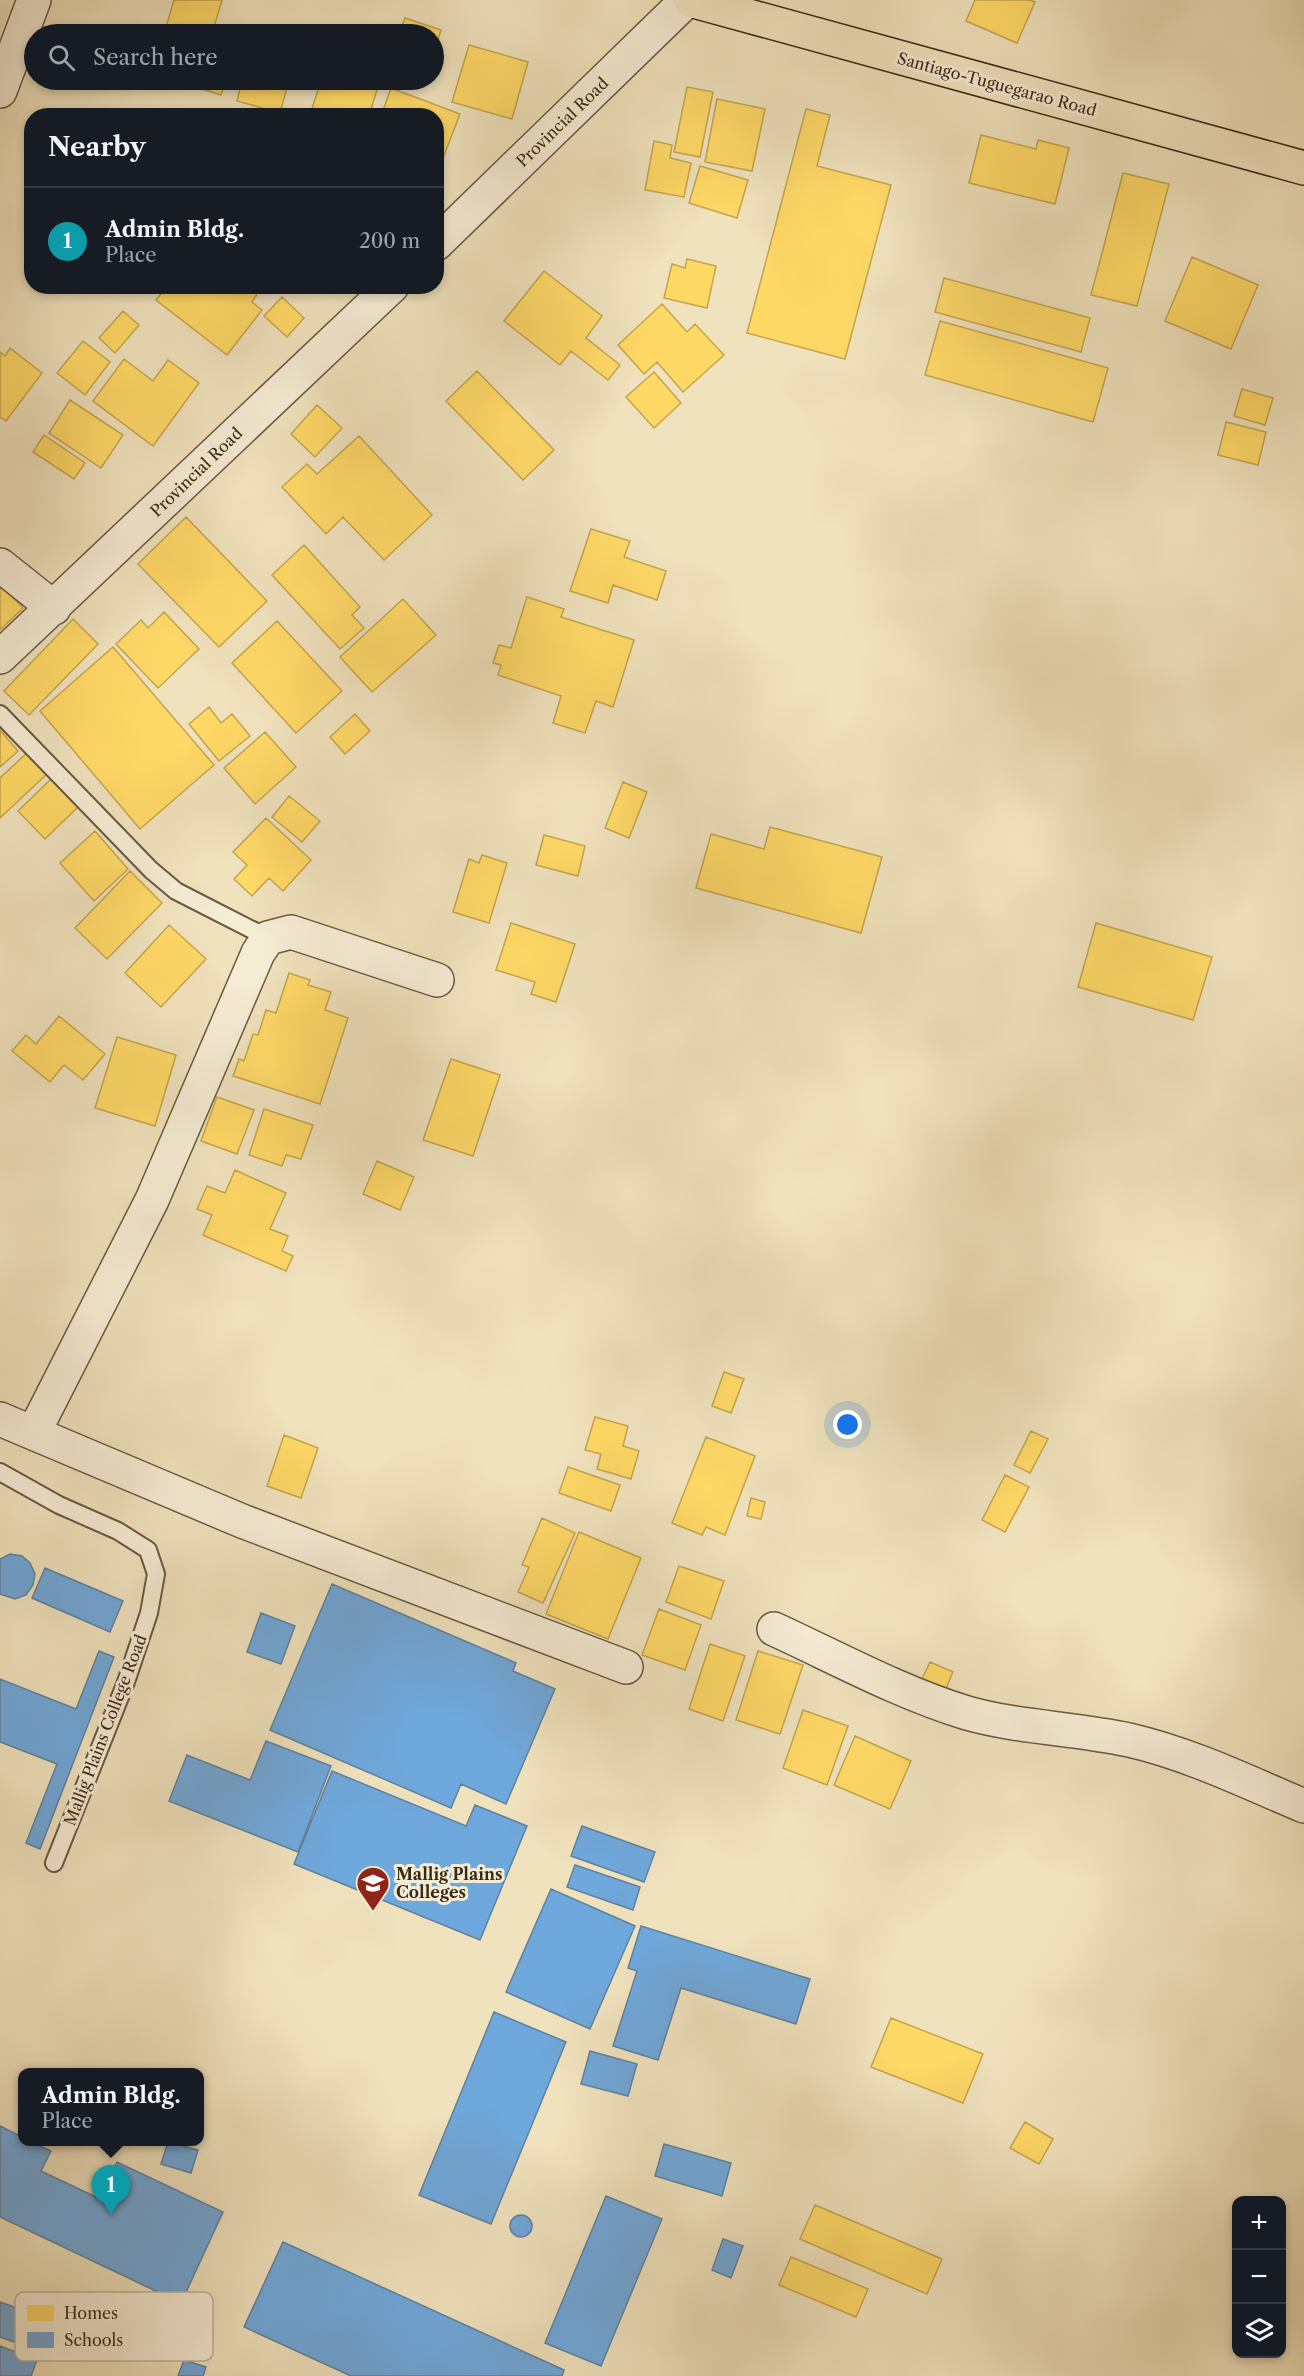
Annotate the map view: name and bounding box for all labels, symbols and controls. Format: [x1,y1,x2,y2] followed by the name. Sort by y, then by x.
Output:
[24,24,444,90] search box
[45,41,78,74] icon: search
[93,44,218,71] text: Search here
[895,48,1099,120] street label: Santiago-Tuguegarao Road
[512,73,612,171] street label: Provincial Road
[48,131,146,163] text: Nearby
[105,216,244,243] text: Admin Bldg.
[63,229,72,253] text: 1
[359,229,420,253] text: 200 m
[105,243,156,267] text: Place
[146,423,246,521] street label: Provincial Road
[833,1410,862,1439] your location
[59,1631,151,1828] street label: Mallig Plains College Road
[396,1864,502,1902] place label: Mallig Plains Colleges
[355,1865,391,1912] school or university icon: Mallig Plains Colleges
[18,2068,204,2146] popup
[41,2082,181,2109] text: Admin Bldg.
[41,2109,93,2133] text: Place
[92,2166,130,2215] pin: 1
[1232,2196,1286,2358] map controls
[1232,2196,1286,2250] button: +
[1232,2250,1286,2304] button: −
[15,2292,213,2361] legend
[64,2303,118,2323] text: Homes
[1232,2304,1286,2358] button: layers
[64,2330,123,2350] text: Schools

